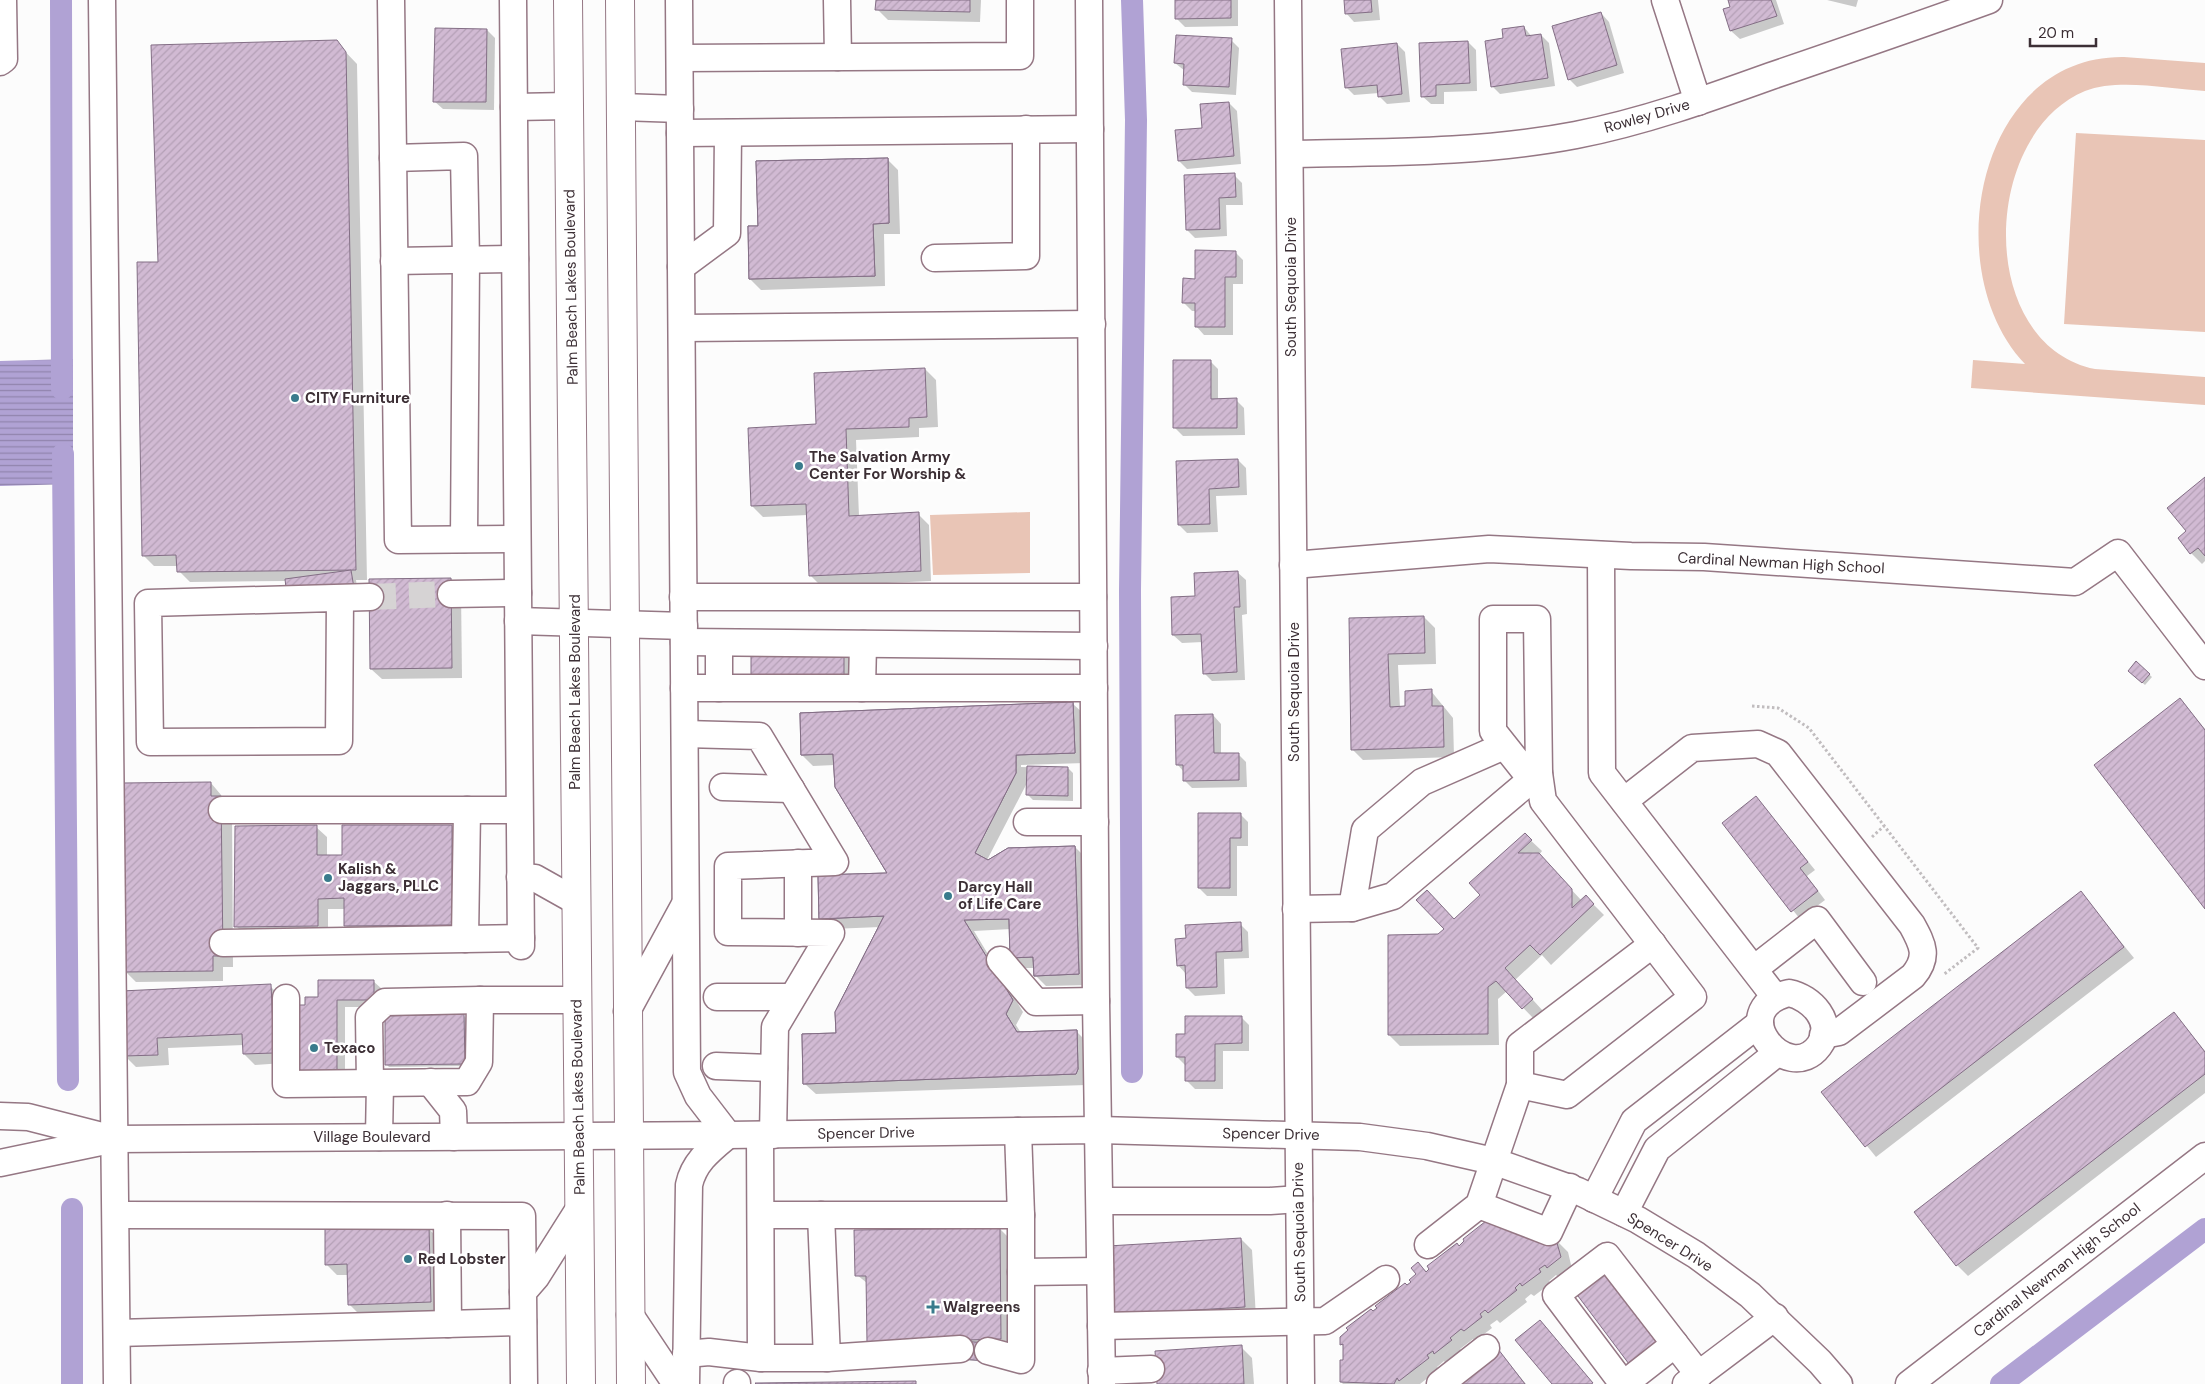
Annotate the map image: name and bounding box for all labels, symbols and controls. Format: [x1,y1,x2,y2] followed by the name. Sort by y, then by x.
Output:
[2030,15,2096,47] scale bar
[2038,23,2074,43] text: 20 m
[1602,94,1692,138] street label: Rowley Drive
[559,189,583,385] street label: Palm Beach Lakes Boulevard
[1281,217,1301,357] street label: South Sequoia Drive
[305,388,410,408] place label: CITY Furniture
[289,392,301,404] marker: CITY Furniture
[809,447,967,484] place label: The Salvation Army Center For Worship &
[793,460,805,472] marker: The Salvation Army Center For Worship &
[1677,548,1885,578] street label: Cardinal Newman High School
[565,594,585,790] street label: Palm Beach Lakes Boulevard
[1284,622,1304,762] street label: South Sequoia Drive
[338,859,439,896] place label: Kalish & Jaggars, PLLC
[322,872,334,884] marker: Kalish & Jaggars, PLLC
[958,877,1041,914] place label: Darcy Hall of Life Care
[942,890,954,902] marker: Darcy Hall of Life Care
[566,999,590,1195] street label: Palm Beach Lakes Boulevard
[324,1038,376,1058] place label: Texaco
[308,1042,320,1054] marker: Texaco
[817,1122,915,1144] street label: Spencer Drive
[1222,1123,1320,1145] street label: Spencer Drive
[313,1127,431,1147] street label: Village Boulevard
[1288,1162,1310,1302] street label: South Sequoia Drive
[1969,1198,2145,1342] street label: Cardinal Newman High School
[1623,1208,1717,1276] street label: Spencer Drive
[418,1249,506,1269] place label: Red Lobster
[402,1253,414,1265] marker: Red Lobster
[943,1297,1020,1317] place label: Walgreens
[927,1301,939,1313] marker: Walgreens

